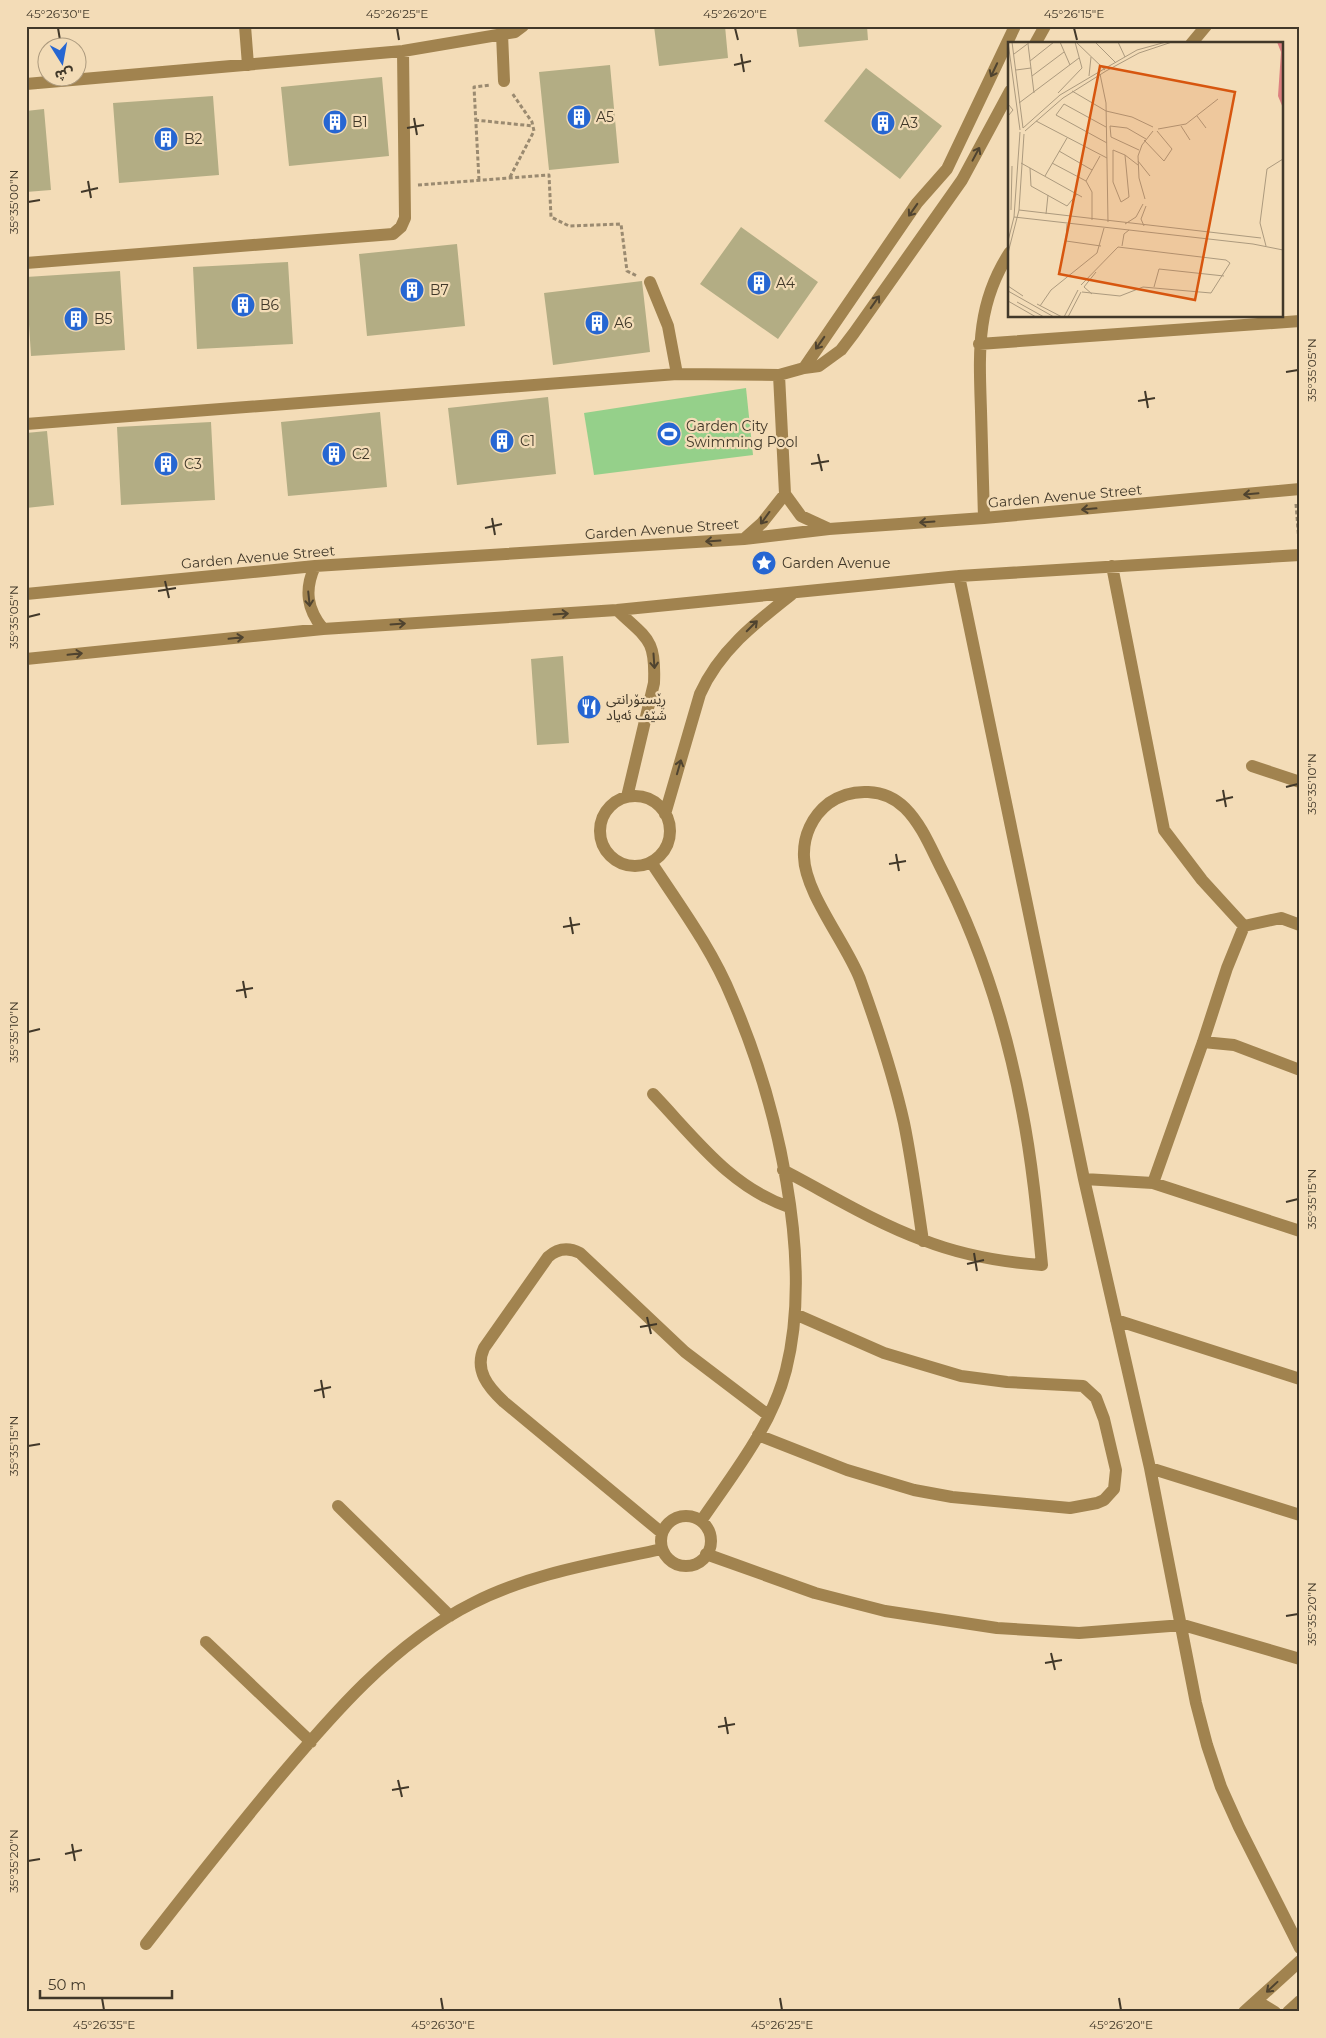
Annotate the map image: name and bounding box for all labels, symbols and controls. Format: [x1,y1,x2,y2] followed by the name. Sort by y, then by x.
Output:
[26,6,90,21] text: 45°26'30"E
[366,6,428,21] text: 45°26'25"E
[703,6,767,21] text: 45°26'20"E
[1044,6,1104,21] text: 45°26'15"E
[38,38,88,88] north arrow
[1008,42,1284,318] inset map
[988,62,998,77] one-way arrow
[53,64,76,85] text: ش
[566,104,592,130] building icon: A5
[596,108,614,126] place label: A5
[322,109,348,135] building icon: B1
[870,110,896,136] building icon: A3
[352,113,368,131] place label: B1
[900,114,918,132] place label: A3
[153,126,179,152] building icon: B2
[184,130,203,148] place label: B2
[972,147,982,161] one-way arrow
[6,170,21,234] text: 35°35'00"N
[908,203,918,217] one-way arrow
[746,270,772,296] building icon: A4
[776,274,796,292] place label: A4
[399,277,425,303] building icon: B7
[430,281,449,299] place label: B7
[230,292,256,318] building icon: B6
[870,295,880,309] one-way arrow
[260,296,280,314] place label: B6
[63,306,89,332] building icon: B5
[94,310,113,328] place label: B5
[584,310,610,336] building icon: A6
[614,314,633,332] place label: A6
[815,336,825,350] one-way arrow
[1304,338,1319,402] text: 35°35'05"N
[686,417,798,451] place label: Garden City Swimming Pool
[656,421,682,447] sports icon: Garden City Swimming Pool
[489,428,515,454] building icon: C1
[520,432,535,450] place label: C1
[321,441,347,467] building icon: C2
[352,445,370,463] place label: C2
[153,451,179,477] building icon: C3
[184,455,202,473] place label: C3
[987,480,1143,512] street label: Garden Avenue Street
[1243,489,1259,498] one-way arrow
[1082,504,1098,513] one-way arrow
[760,511,770,525] one-way arrow
[584,515,740,543] street label: Garden Avenue Street
[920,518,936,527] one-way arrow
[706,537,722,546] one-way arrow
[180,541,336,573] street label: Garden Avenue Street
[751,550,777,576] place icon: Garden Avenue
[782,554,890,572] place label: Garden Avenue
[6,585,21,649] text: 35°35'05"N
[304,591,314,607] one-way arrow
[552,609,568,618] one-way arrow
[390,620,406,629] one-way arrow
[746,620,758,633] one-way arrow
[228,633,244,643] one-way arrow
[66,649,82,659] one-way arrow
[649,653,658,669] one-way arrow
[606,690,667,724] place label: ڕێستۆرانتی شێف ئەیاد
[576,694,602,720] restaurant icon: ڕێستۆرانتی شێف ئەیاد
[1304,753,1319,815] text: 35°35'10"N
[674,760,684,776] one-way arrow
[6,1001,21,1063] text: 35°35'10"N
[1304,1169,1319,1229] text: 35°35'15"N
[6,1416,21,1476] text: 35°35'15"N
[1304,1582,1319,1646] text: 35°35'20"N
[6,1829,21,1893] text: 35°35'20"N
[40,1968,172,2000] scale bar
[48,1975,86,1994] text: 50 m
[1266,1981,1279,1993] one-way arrow
[73,2017,135,2032] text: 45°26'35"E
[411,2017,475,2032] text: 45°26'30"E
[751,2017,813,2032] text: 45°26'25"E
[1089,2017,1153,2032] text: 45°26'20"E

